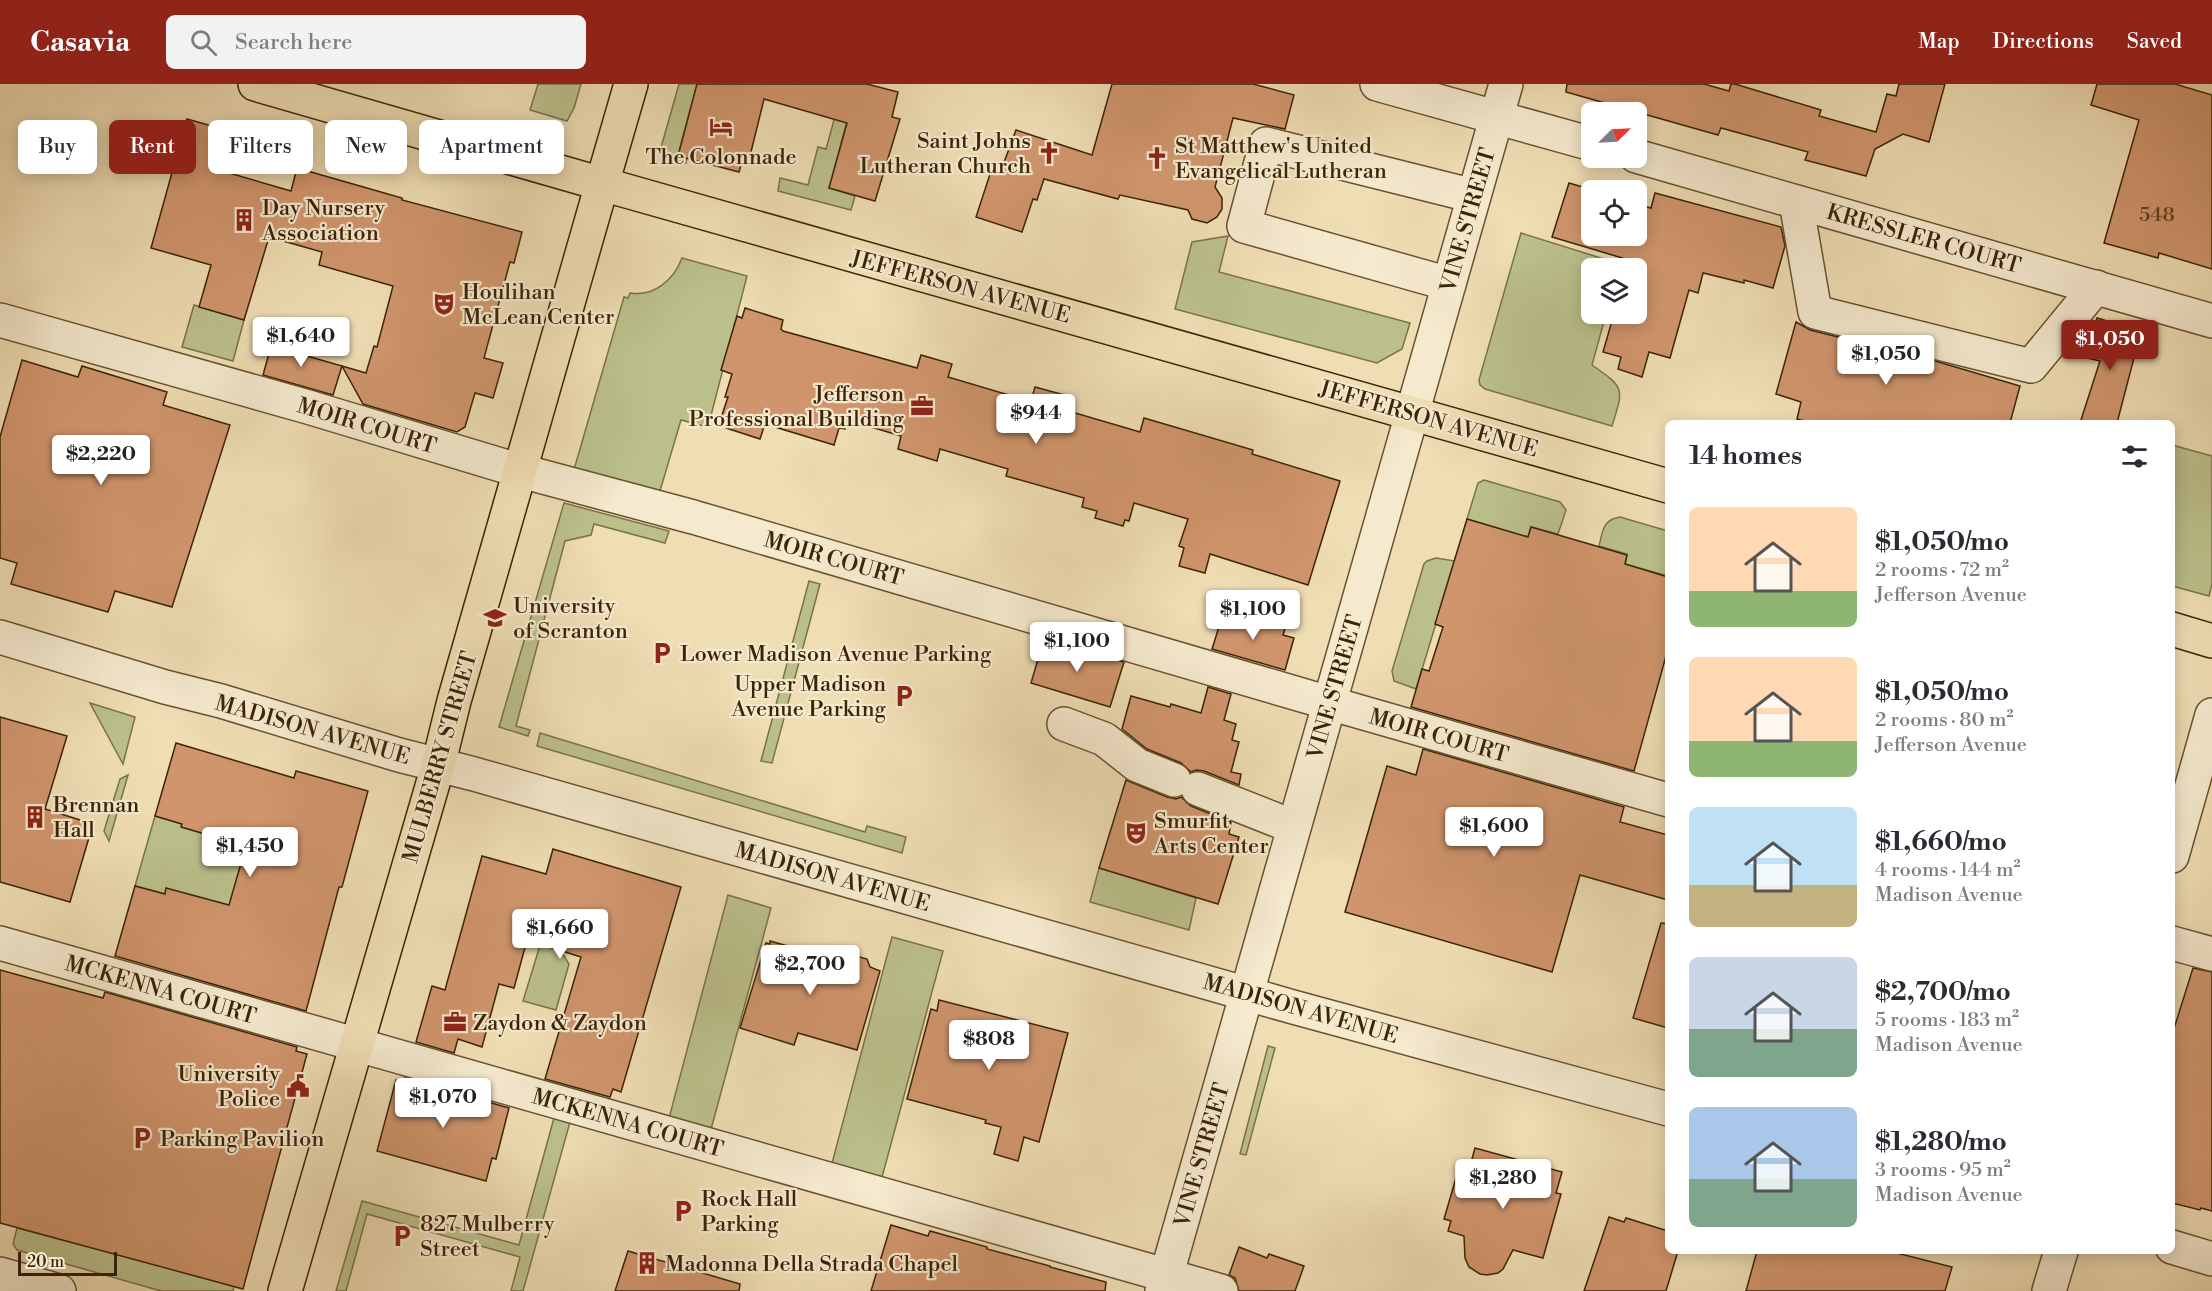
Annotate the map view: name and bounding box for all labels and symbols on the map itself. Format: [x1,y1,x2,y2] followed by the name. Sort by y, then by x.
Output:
[1581,102,1647,168] north arrow
[708,114,734,140] hotel icon: The Colonnade
[859,128,1031,180] place label: Saint Johns Lutheran Church
[1175,133,1387,185] place label: St Matthew's United Evangelical Lutheran
[1036,140,1062,166] church icon: Saint Johns Lutheran Church
[645,144,797,171] place label: The Colonnade
[1144,145,1170,171] church icon: St Matthew's United Evangelical Lutheran
[1435,145,1502,297] street label: VINE STREET
[261,195,385,247] place label: Day Nursery Association
[1823,199,2024,280] street label: KRESSLER COURT
[2139,203,2175,228] house number: 548
[231,207,257,233] building icon: Day Nursery Association
[847,245,1073,330] street label: JEFFERSON AVENUE
[462,279,615,331] place label: Houlihan McLean Center
[431,291,457,317] theatre icon: Houlihan McLean Center
[252,317,350,368] pin: $1,640
[2061,320,2159,371] pin: $1,050
[1837,335,1935,386] pin: $1,050
[1315,375,1541,464] street label: JEFFERSON AVENUE
[689,381,905,433] place label: Jefferson Professional Building
[294,392,439,460] street label: MOIR COURT
[909,393,935,419] office icon: Jefferson Professional Building
[1000,394,1072,445] pin: $944
[52,435,150,486] pin: $2,220
[761,527,906,592] street label: MOIR COURT
[1204,590,1302,641] pin: $1,100
[513,593,628,645] place label: University of Scranton
[482,605,508,631] school or university icon: University of Scranton
[1302,612,1369,764] street label: VINE STREET
[1028,622,1126,673] pin: $1,100
[649,640,675,666] parking icon: Lower Madison Avenue Parking
[680,641,992,668] place label: Lower Madison Avenue Parking
[397,649,484,866] street label: MULBERRY STREET
[730,671,887,723] place label: Upper Madison Avenue Parking
[891,683,917,709] parking icon: Upper Madison Avenue Parking
[212,690,413,771] street label: MADISON AVENUE
[1366,704,1511,769] street label: MOIR COURT
[52,792,139,844] place label: Brennan Hall
[22,804,48,830] building icon: Brennan Hall
[1445,807,1543,858] pin: $1,600
[1153,808,1269,860] place label: Smurfit Arts Center
[1123,820,1149,846] theatre icon: Smurfit Arts Center
[201,827,299,878] pin: $1,450
[732,837,933,918] street label: MADISON AVENUE
[511,909,609,960] pin: $1,660
[761,945,859,996] pin: $2,700
[62,950,259,1031] street label: MCKENNA COURT
[1200,969,1401,1050] street label: MADISON AVENUE
[442,1009,468,1035] office icon: Zaydon & Zaydon
[473,1010,647,1037] place label: Zaydon & Zaydon
[953,1020,1025,1071] pin: $808
[178,1061,280,1113] place label: University Police
[285,1073,311,1099] public building icon: University Police
[394,1078,492,1129] pin: $1,070
[1169,1080,1236,1232] street label: VINE STREET
[529,1083,726,1164] street label: MCKENNA COURT
[129,1125,155,1151] parking icon: Parking Pavilion
[160,1126,324,1153] place label: Parking Pavilion
[1454,1159,1552,1210] pin: $1,280
[701,1186,798,1238] place label: Rock Hall Parking
[670,1198,696,1224] parking icon: Rock Hall Parking
[420,1211,555,1263] place label: 827 Mulberry Street
[389,1223,415,1249] parking icon: 827 Mulberry Street
[18,1249,117,1276] scale bar
[634,1250,660,1276] building icon: Madonna Della Strada Chapel
[665,1251,959,1278] place label: Madonna Della Strada Chapel

